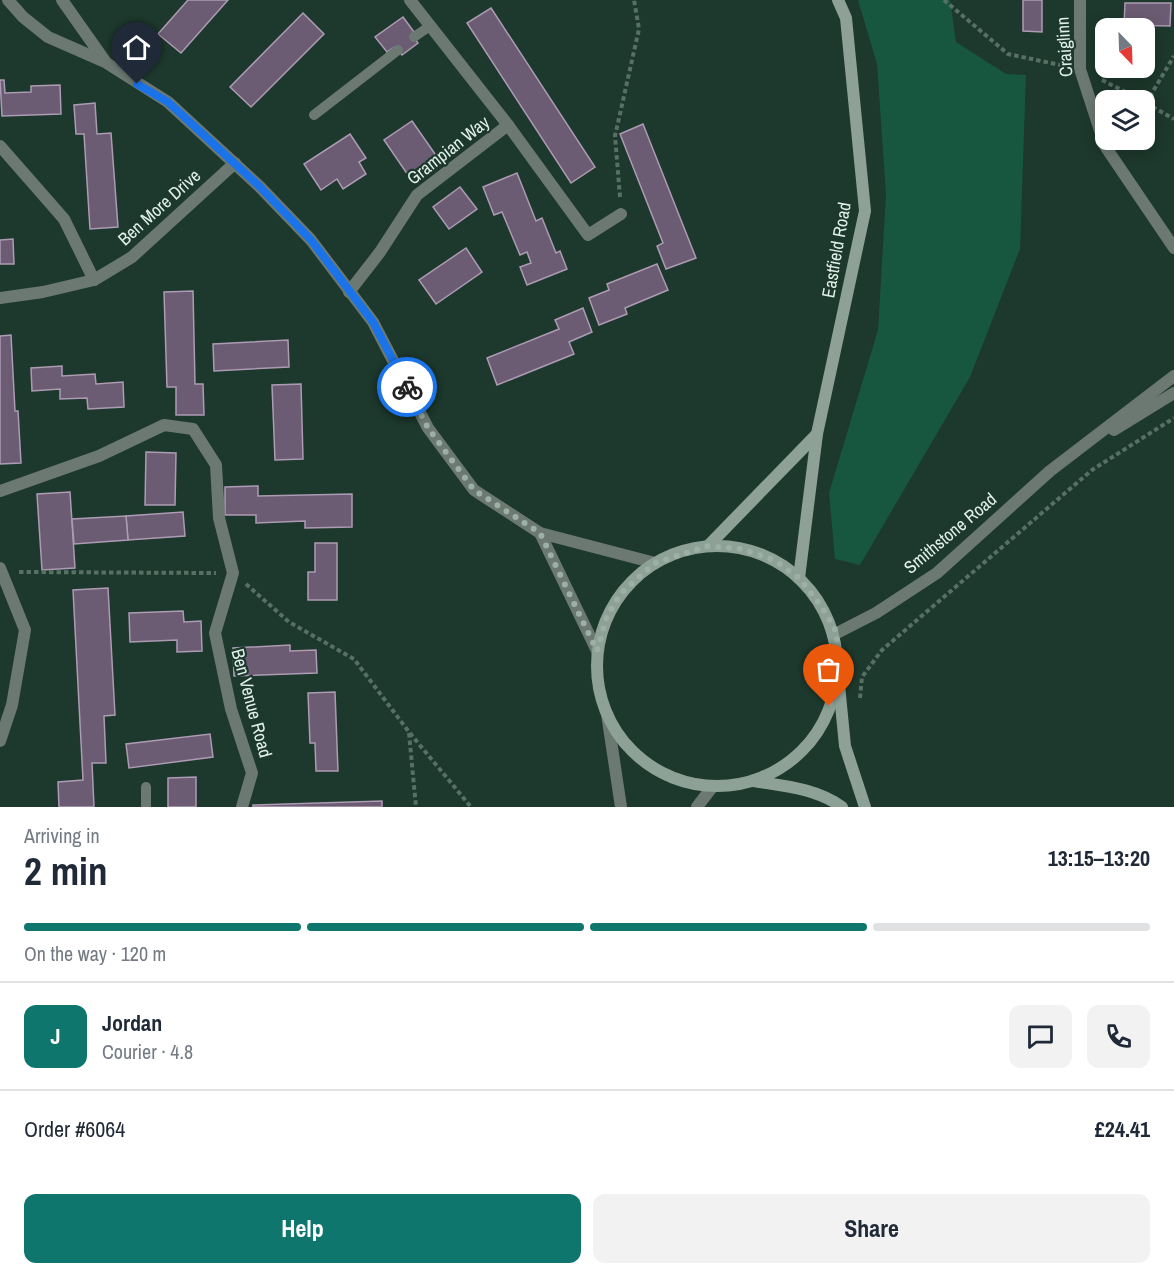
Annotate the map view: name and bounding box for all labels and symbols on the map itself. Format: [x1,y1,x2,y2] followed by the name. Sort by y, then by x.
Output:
[1049,16,1079,78] street label: Craiglinn
[1095,18,1155,78] north arrow
[111,22,162,84] pin
[401,109,495,190] street label: Grampian Way
[112,163,206,251] street label: Ben More Drive
[815,200,857,300] street label: Eastfield Road
[377,357,437,417] courier
[898,487,1002,579] street label: Smithstone Road
[803,644,854,706] pin
[225,646,279,760] street label: Ben Venue Road

